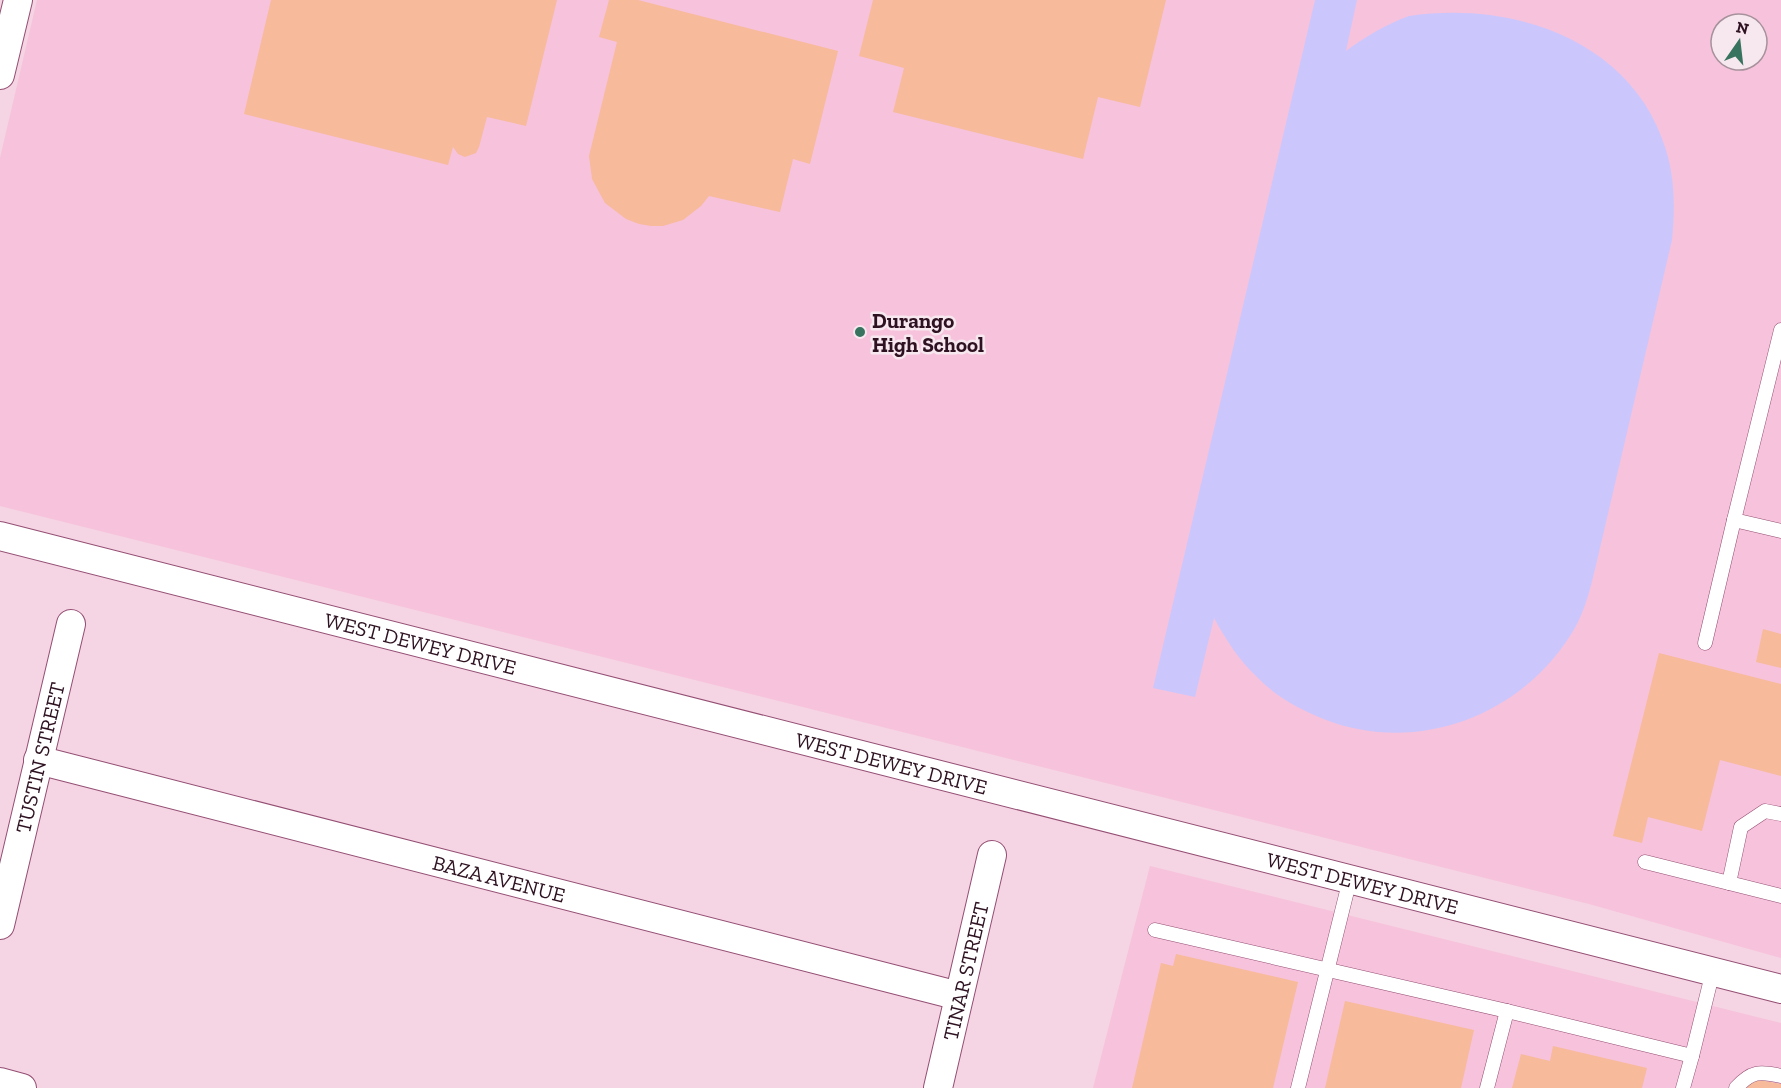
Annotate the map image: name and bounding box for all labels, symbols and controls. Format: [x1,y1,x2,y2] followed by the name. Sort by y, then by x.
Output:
[1709,12,1769,72] north arrow
[1734,17,1751,39] text: N
[872,308,984,357] place label: Durango High School
[853,325,867,339] marker: Durango High School
[322,607,519,679] street label: WEST DEWEY DRIVE
[10,680,69,836] street label: TUSTIN STREET
[793,726,990,799] street label: WEST DEWEY DRIVE
[1264,846,1461,919] street label: WEST DEWEY DRIVE
[430,849,568,907] street label: BAZA AVENUE
[937,900,993,1043] street label: TINAR STREET

